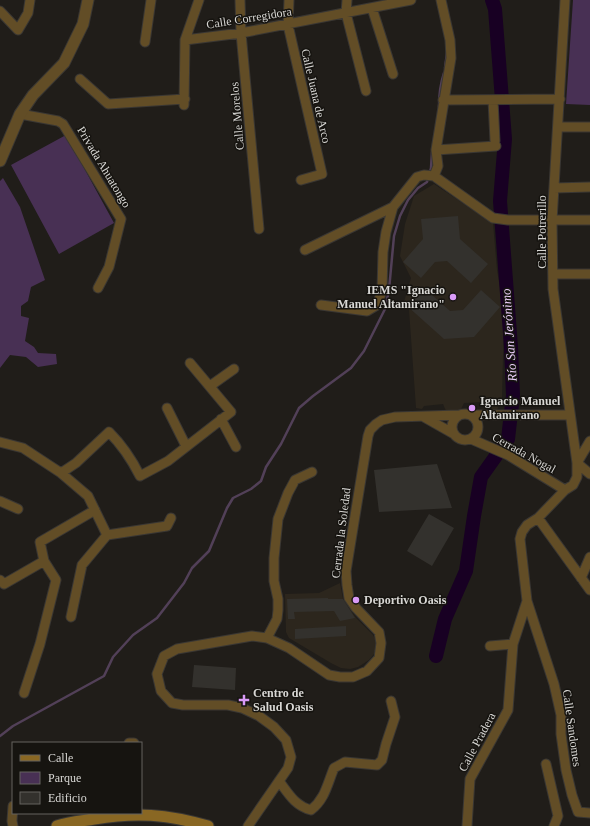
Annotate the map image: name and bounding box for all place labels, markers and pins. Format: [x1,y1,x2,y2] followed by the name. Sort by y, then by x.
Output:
[337,283,445,311] place label: IEMS "Ignacio Manuel Altamirano"
[448,292,458,302] marker: IEMS "Ignacio Manuel Altamirano"
[480,394,561,422] place label: Ignacio Manuel Altamirano
[467,403,477,413] marker: Ignacio Manuel Altamirano
[364,593,447,607] place label: Deportivo Oasis
[351,595,361,605] marker: Deportivo Oasis
[253,686,314,714] place label: Centro de Salud Oasis
[238,694,250,706] marker: Centro de Salud Oasis

